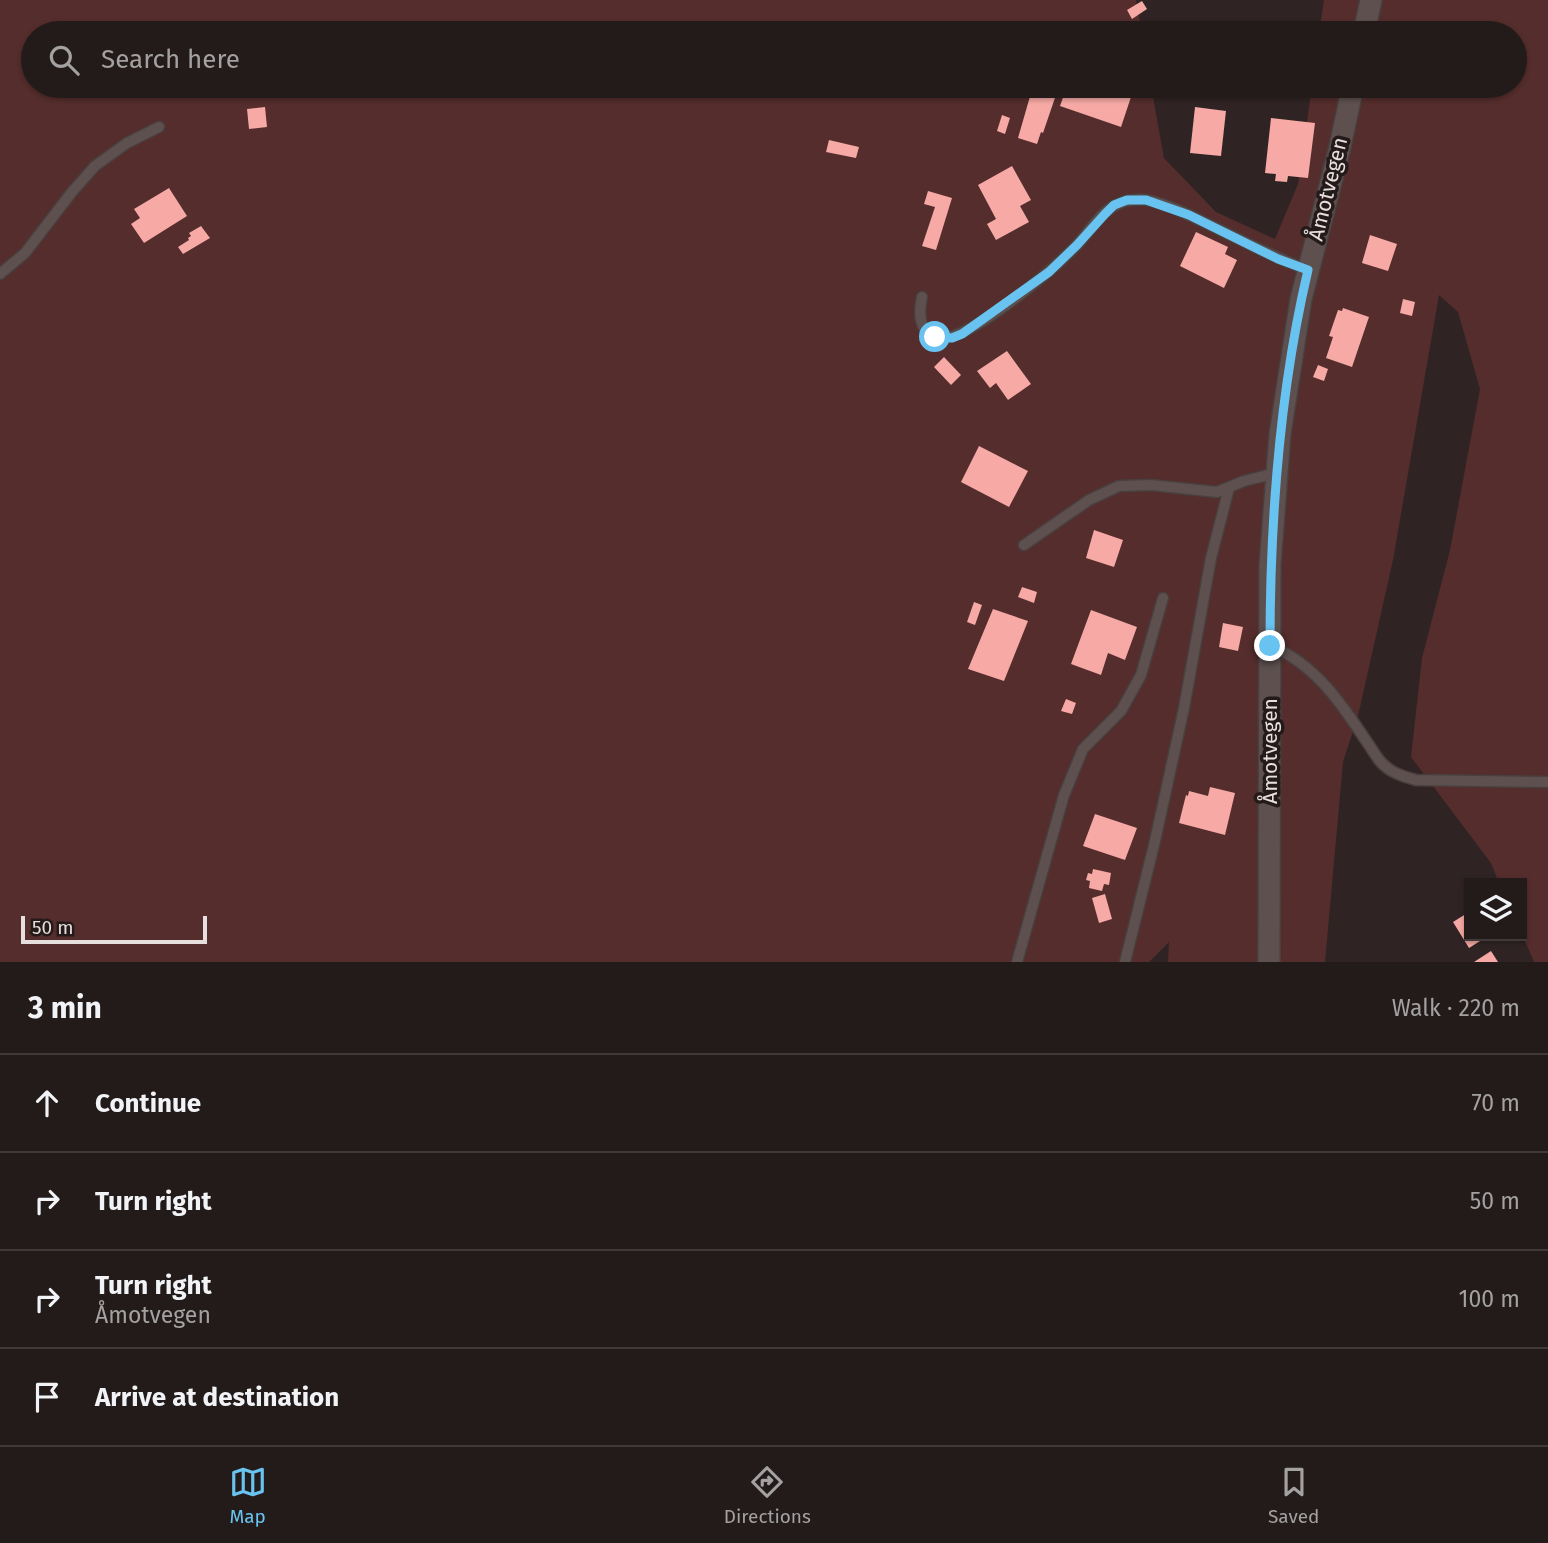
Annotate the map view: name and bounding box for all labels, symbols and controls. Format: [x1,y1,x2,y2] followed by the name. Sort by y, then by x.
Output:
[21,21,1527,98] search box
[45,41,83,79] icon: search
[101,44,240,75] text: Search here
[1303,135,1353,243] street label: Åmotvegen
[919,321,950,352] route start
[1254,630,1285,661] route end
[1257,698,1283,804] street label: Åmotvegen
[1464,878,1527,941] map controls
[1464,878,1527,941] button: layers
[21,913,206,945] scale bar
[32,916,73,939] text: 50 m
[28,990,102,1026] text: 3 min
[1392,994,1520,1022] text: Walk · 220 m
[28,1084,66,1122] icon: ahead
[95,1088,201,1119] text: Continue
[1471,1089,1520,1117] text: 70 m
[28,1182,66,1220] icon: right
[95,1186,212,1217] text: Turn right
[1470,1187,1520,1215] text: 50 m
[95,1270,212,1301] text: Turn right
[28,1280,66,1318] icon: right
[1459,1285,1520,1313] text: 100 m
[95,1301,211,1329] text: Åmotvegen
[28,1378,66,1416] icon: arrive
[95,1382,339,1413] text: Arrive at destination
[229,1463,267,1528] tab: Map
[724,1463,811,1528] tab: Directions
[1268,1463,1319,1528] tab: Saved

